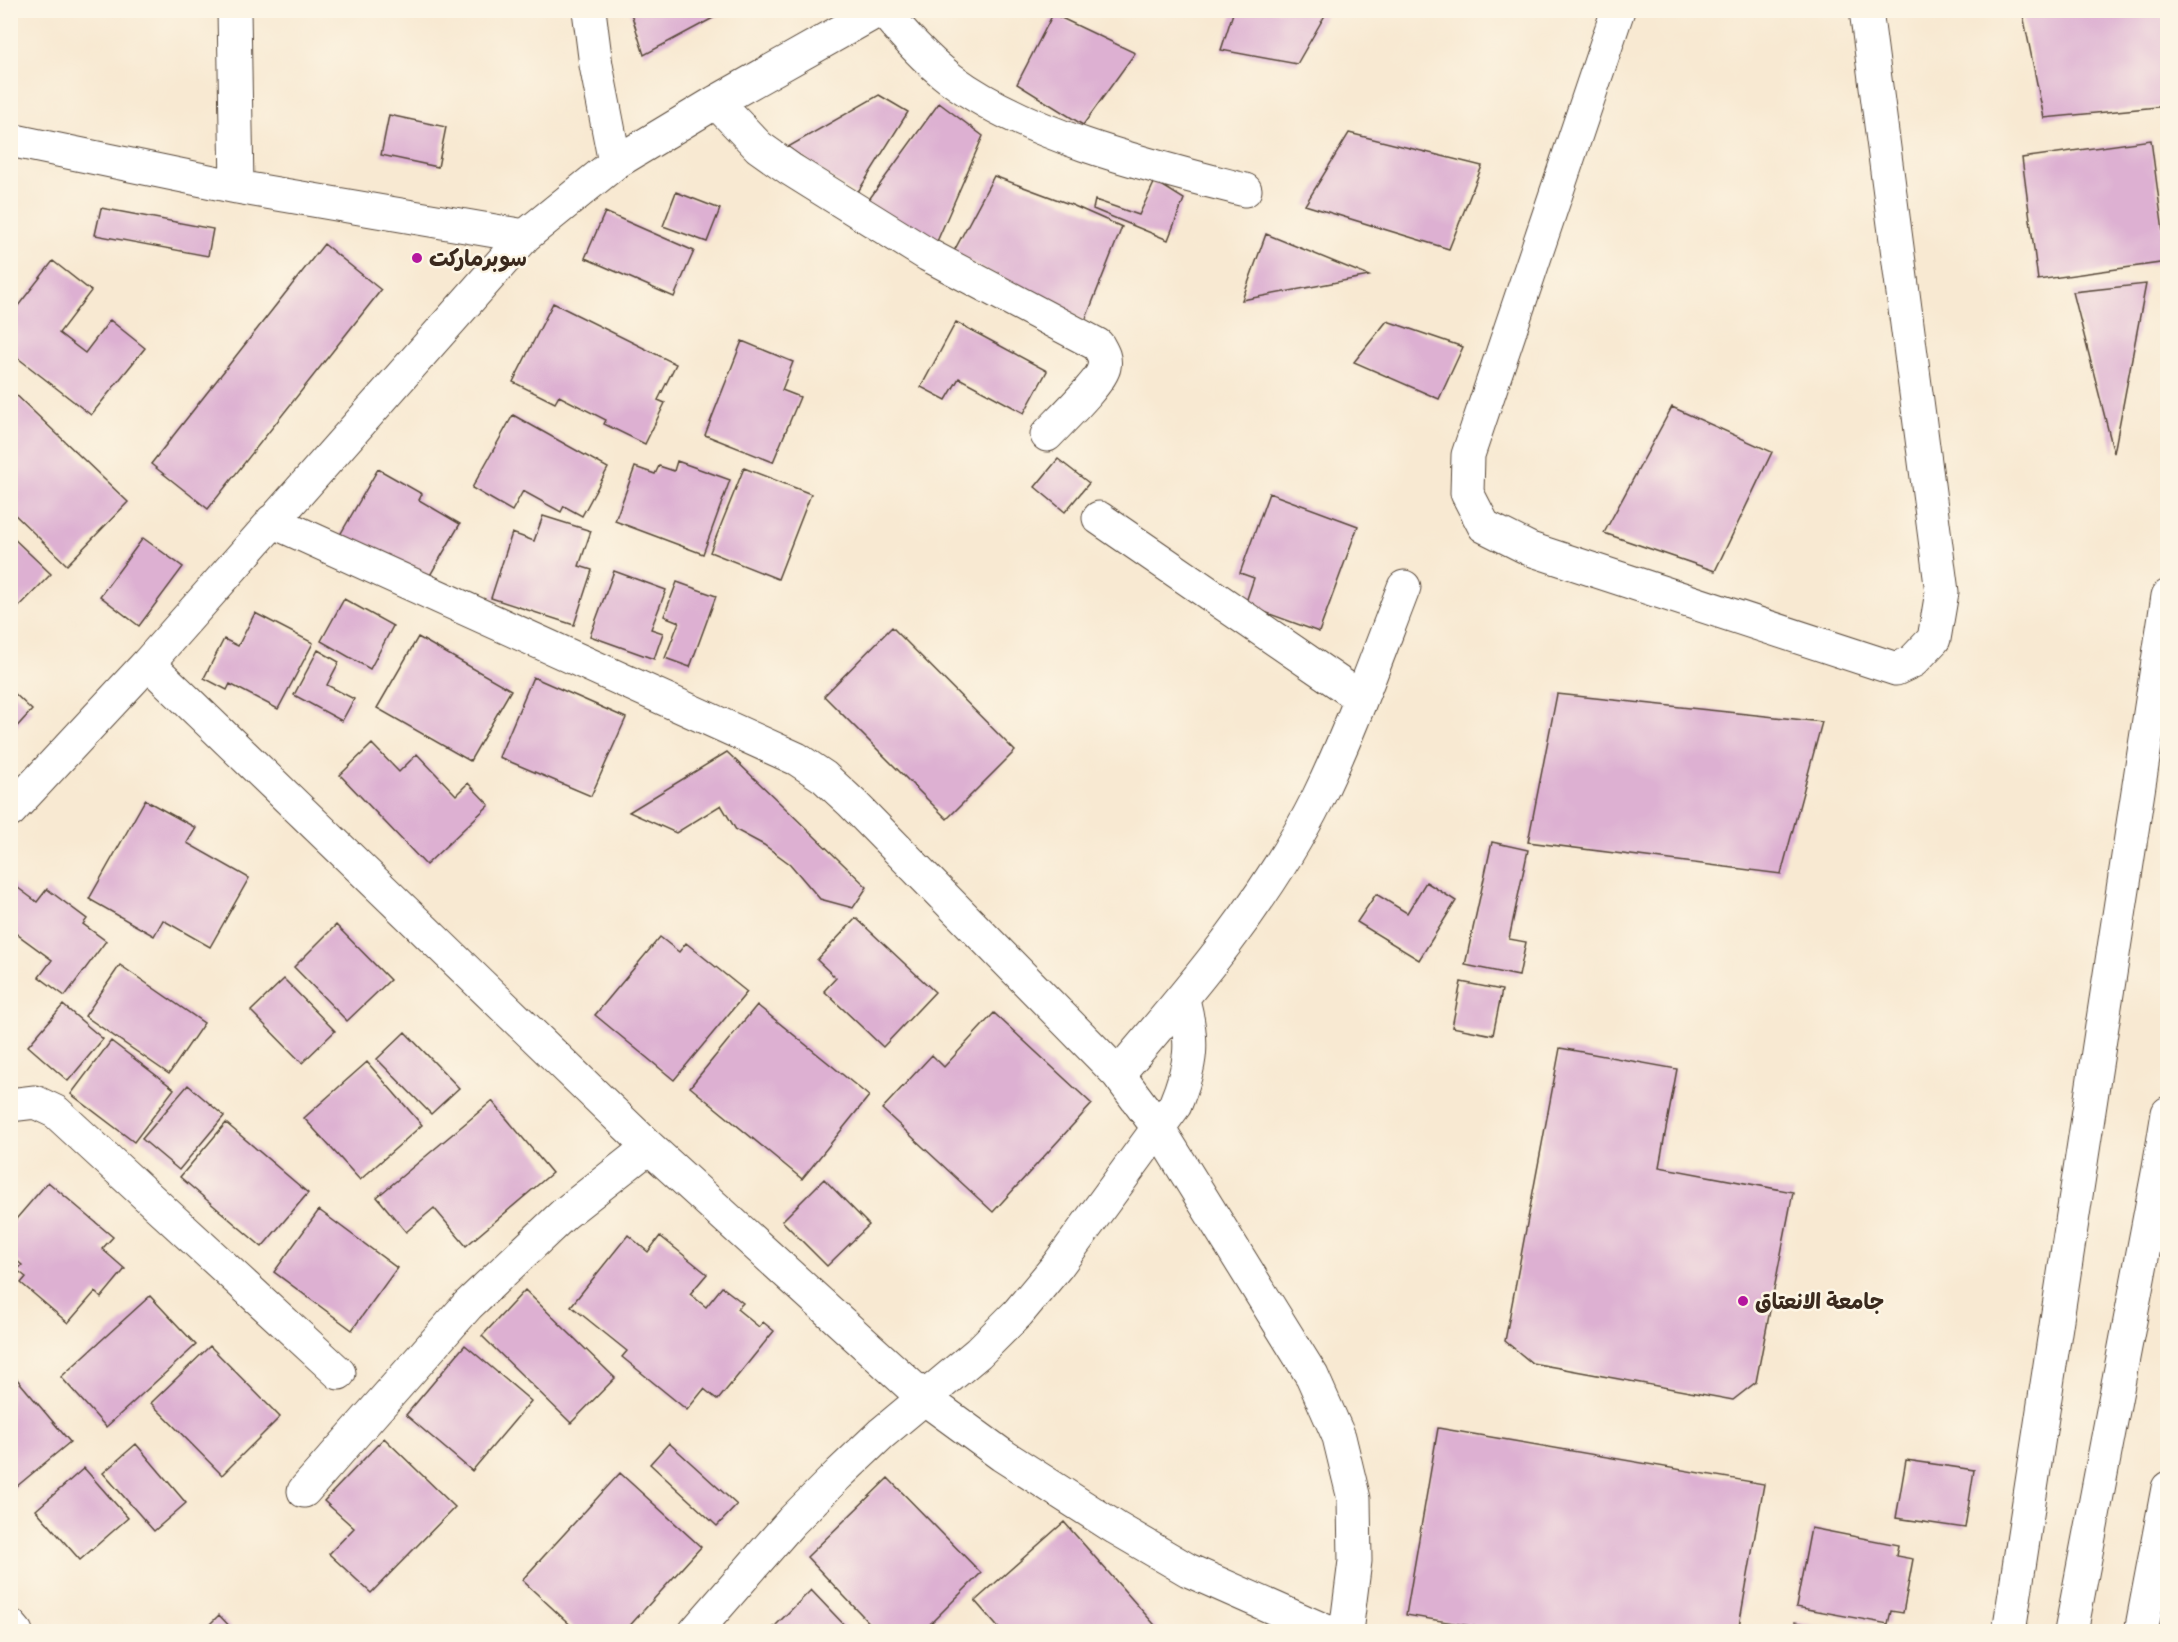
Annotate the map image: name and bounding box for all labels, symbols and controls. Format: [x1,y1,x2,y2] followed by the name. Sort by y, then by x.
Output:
[429,245,527,272] place label: سوبرماركت
[410,251,424,265] marker: سوبرماركت
[1755,1288,1884,1315] place label: جامعة الانعتاق
[1736,1294,1750,1308] marker: جامعة الانعتاق

